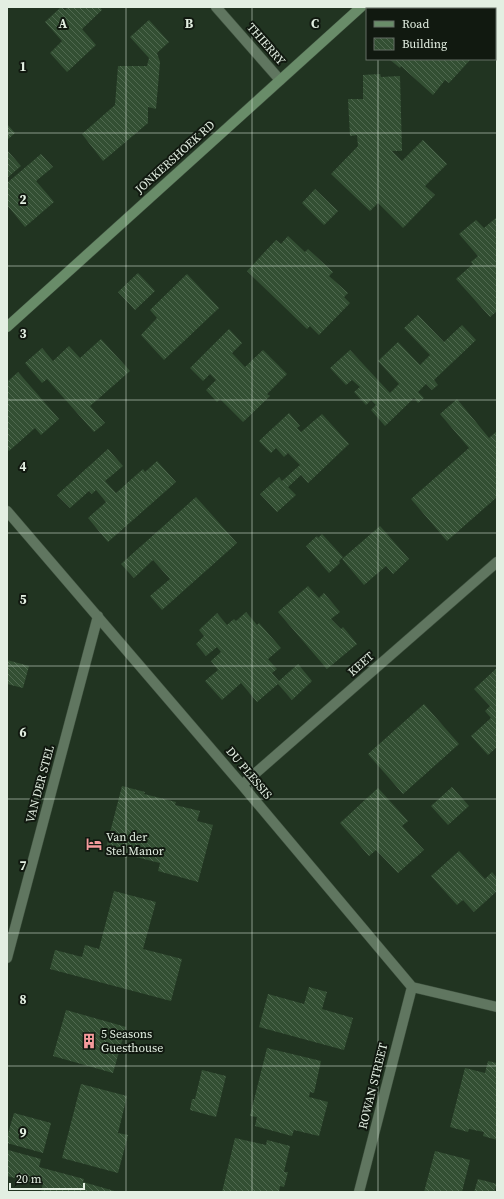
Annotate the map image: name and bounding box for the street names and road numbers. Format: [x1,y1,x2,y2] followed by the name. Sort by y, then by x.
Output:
[243,20,289,69] street label: THIERRY
[131,117,218,198] street label: JONKERSHOEK RD
[345,648,378,680] street label: KEET
[22,743,58,825] street label: VAN DER STEL
[222,744,276,802] street label: DU PLESSIS
[355,1041,392,1131] street label: ROWAN STREET

